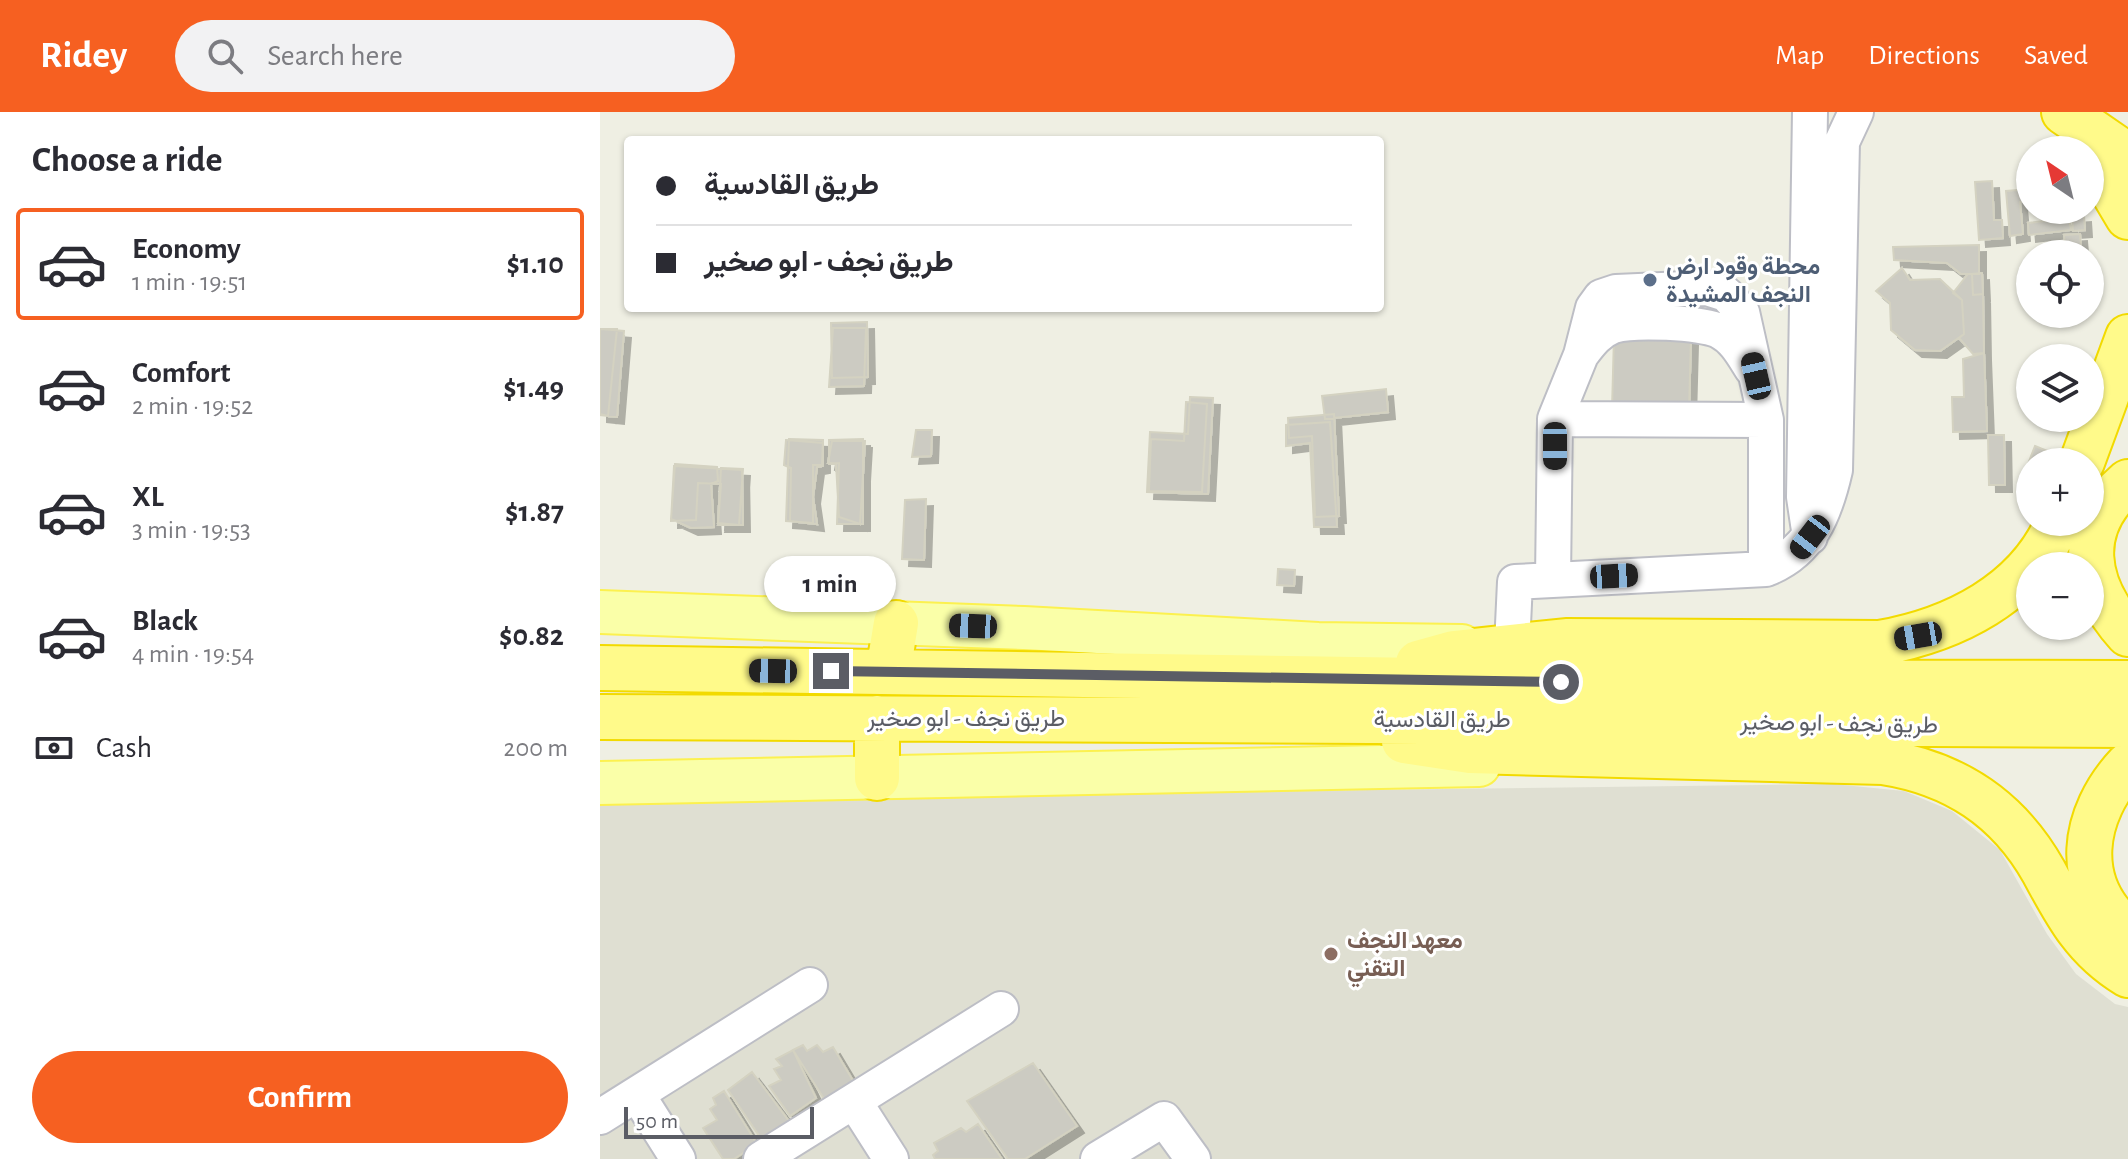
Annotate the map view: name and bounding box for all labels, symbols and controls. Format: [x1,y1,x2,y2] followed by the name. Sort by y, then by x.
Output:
[175,20,735,92] search box
[203,34,247,78] icon: search
[40,37,127,75] text: Ridey
[267,41,403,71] text: Search here
[1775,42,1824,70] text: Map
[1868,42,1980,70] text: Directions
[2024,42,2088,70] text: Saved
[2016,136,2104,224] north arrow
[2016,136,2104,640] map controls
[32,142,222,178] text: Choose a ride
[704,170,879,200] text: طريق القادسية
[36,228,108,300] icon: car
[132,234,241,264] text: Economy
[2016,240,2104,328] button: locate
[704,247,954,277] text: طريق نجف - ابو صخير
[506,249,564,279] text: $1.10
[1666,255,1820,308] place label: محطة وقود ارض النجف المشيدة
[132,269,247,295] text: 1 min · 19:51
[1641,271,1659,289] marker: محطة وقود ارض النجف المشيدة
[2016,344,2104,432] button: layers
[1739,350,1773,402] car
[36,352,108,424] icon: car
[132,358,231,388] text: Comfort
[503,373,564,403] text: $1.49
[132,393,253,419] text: 2 min · 19:52
[1543,422,1567,470] car
[2016,448,2104,536] button: +
[36,476,108,548] icon: car
[132,482,164,512] text: XL
[505,497,564,527] text: $1.87
[1786,511,1834,563] car
[132,517,251,543] text: 3 min · 19:53
[2016,552,2104,640] button: −
[765,555,897,611] callout: 1 min
[1589,563,1639,589] car
[803,571,857,597] text: 1 min
[36,600,108,672] icon: car
[132,606,198,636] text: Black
[949,613,997,639] car
[1892,620,1944,652] car
[499,621,564,651] text: $0.82
[132,641,254,667] text: 4 min · 19:54
[813,653,849,689] route end
[749,659,797,683] car
[1543,664,1579,700] route start
[866,707,1065,733] street label: طريق نجف - ابو صخير
[1373,708,1511,734] street label: طريق القادسية
[1739,710,1938,740] street label: طريق نجف - ابو صخير
[32,726,76,770] icon: cash
[96,733,152,763] text: Cash
[504,735,568,761] text: 200 m
[1347,929,1463,988] place label: معهد النجف التقني
[1322,945,1340,963] marker: معهد النجف التقني
[32,1051,568,1143] button: Confirm
[624,1103,814,1139] scale bar
[636,1110,678,1132] text: 50 m

